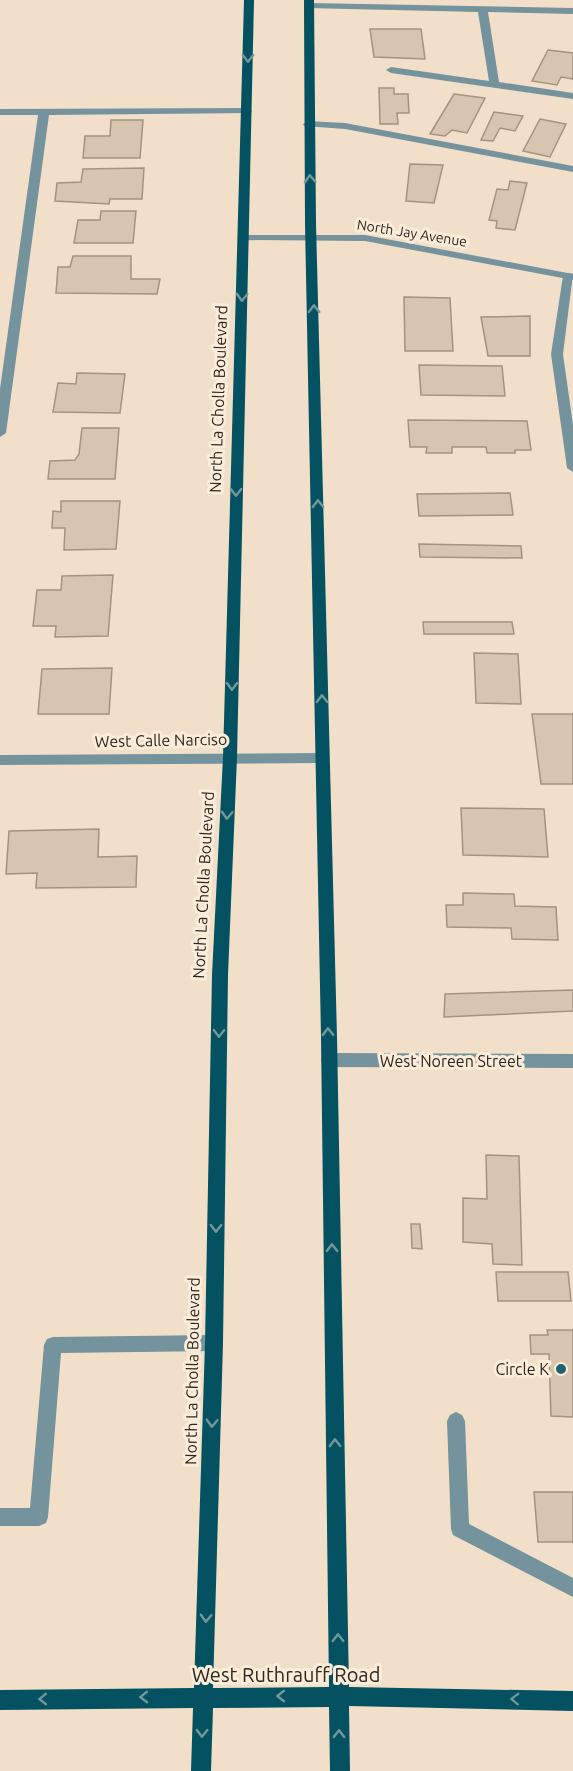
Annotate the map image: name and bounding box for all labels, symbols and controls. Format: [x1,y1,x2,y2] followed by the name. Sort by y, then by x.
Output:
[242,54,254,63] one-way arrow
[303,175,316,184] one-way arrow
[356,216,468,250] street label: North Jay Avenue
[236,292,248,301] one-way arrow
[206,305,230,493] street label: North La Cholla Boulevard
[308,305,320,314] one-way arrow
[230,487,243,496] one-way arrow
[311,500,324,509] one-way arrow
[225,682,238,691] one-way arrow
[316,695,328,704] one-way arrow
[95,730,227,750] street label: West Calle Narciso
[189,791,217,979] street label: North La Cholla Boulevard
[221,811,234,820] one-way arrow
[322,1028,335,1037] one-way arrow
[213,1029,225,1038] one-way arrow
[380,1052,523,1070] street label: West Noreen Street
[210,1224,222,1233] one-way arrow
[326,1244,338,1253] one-way arrow
[181,1277,203,1465] street label: North La Cholla Boulevard
[495,1360,549,1378] place label: Circle K
[554,1362,568,1376] marker: Circle K
[206,1419,218,1428] one-way arrow
[329,1439,341,1448] one-way arrow
[200,1613,213,1622] one-way arrow
[332,1634,344,1643] one-way arrow
[192,1663,380,1686] street label: West Ruthrauff Road
[276,1690,285,1702] one-way arrow
[140,1691,149,1703] one-way arrow
[510,1692,519,1705] one-way arrow
[38,1693,47,1705] one-way arrow
[196,1729,208,1738] one-way arrow
[333,1729,345,1738] one-way arrow

